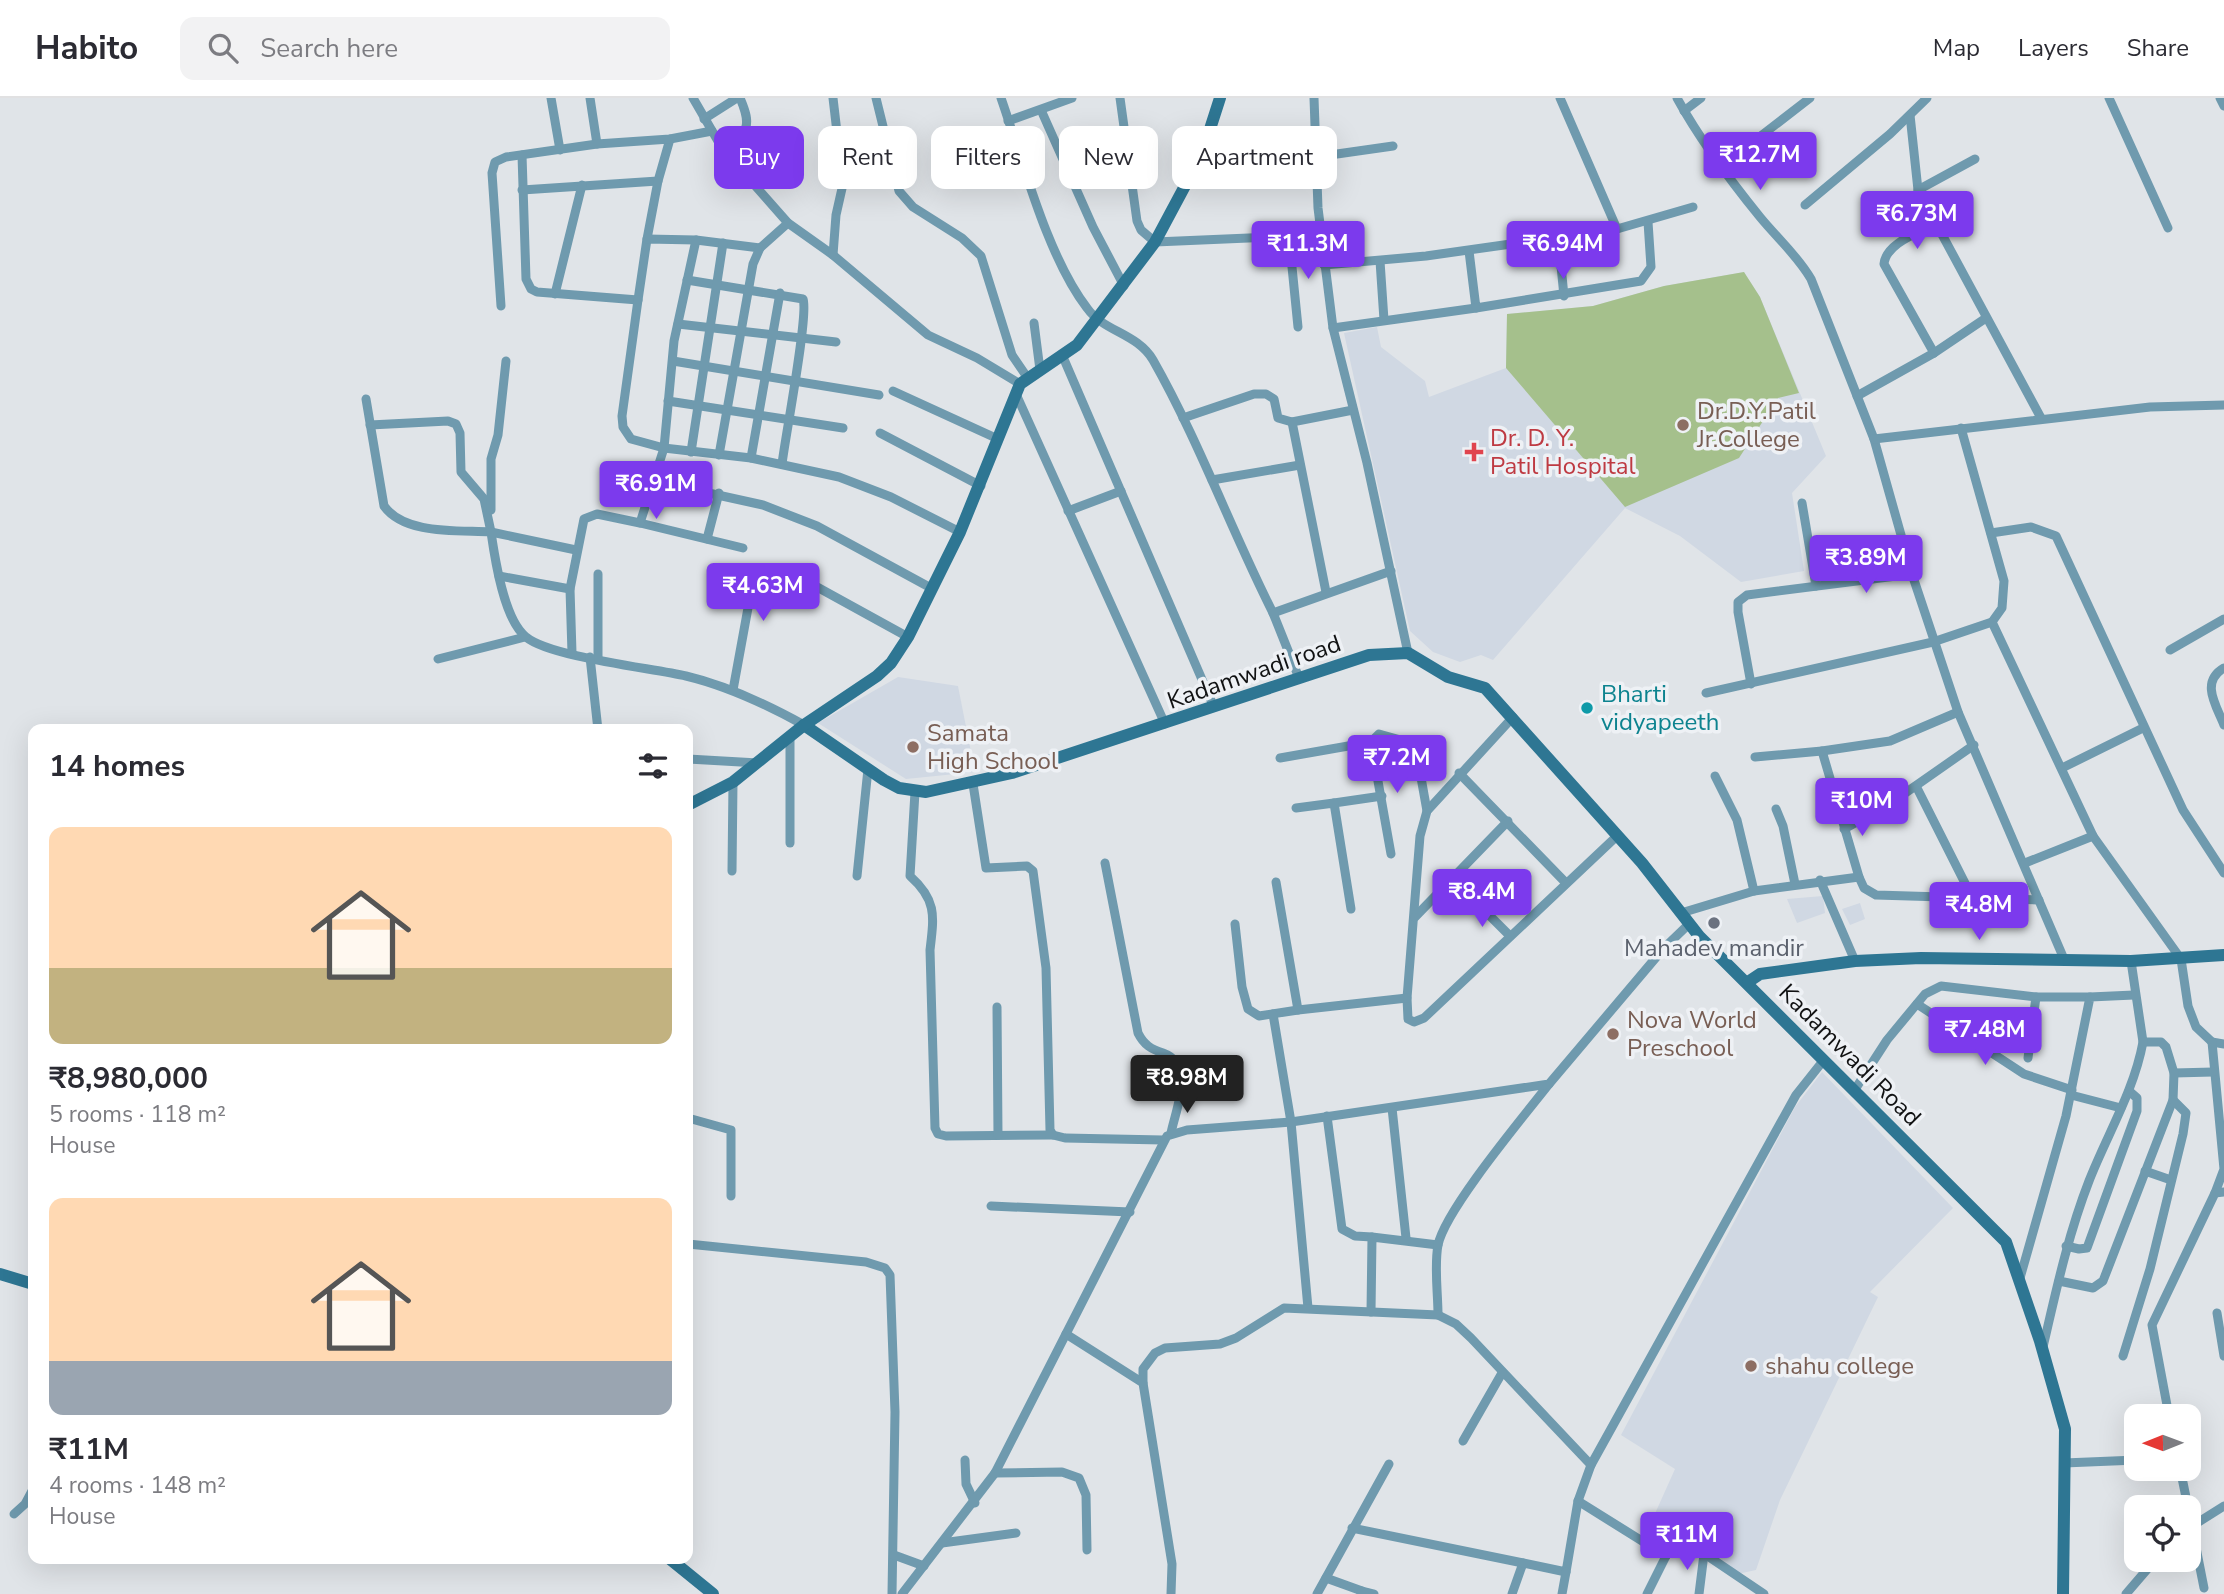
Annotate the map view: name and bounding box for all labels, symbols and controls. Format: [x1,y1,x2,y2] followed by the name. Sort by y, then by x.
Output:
[180,17,670,80] search box
[35,26,138,71] text: Habito
[204,29,242,67] icon: search
[260,31,398,66] text: Search here
[1933,32,1980,64] text: Map
[2018,32,2089,64] text: Layers
[2127,32,2189,64] text: Share
[714,126,804,189] chip: Buy
[818,126,917,189] chip: Rent
[931,126,1045,189] chip: Filters
[1059,126,1158,189] chip: New
[1172,126,1337,189] chip: Apartment
[1703,132,1817,192] pin: ₹12.7M
[1720,139,1800,170] text: ₹12.7M
[1860,192,1974,251] pin: ₹6.73M
[1877,198,1957,229] text: ₹6.73M
[1251,222,1365,281] pin: ₹11.3M
[1506,222,1620,281] pin: ₹6.94M
[1268,228,1348,259] text: ₹11.3M
[1523,228,1603,259] text: ₹6.94M
[1696,395,1816,455] place label: Dr.D.Y.Patil Jr.College
[1675,417,1691,433] marker: Dr.D.Y.Patil Jr.College
[1490,422,1636,482] place label: Dr. D. Y. Patil Hospital
[1464,442,1484,462] marker: Dr. D. Y. Patil Hospital
[599,462,713,521] pin: ₹6.91M
[616,468,696,499] text: ₹6.91M
[1809,536,1923,595] pin: ₹3.89M
[1826,542,1906,573] text: ₹3.89M
[706,564,820,623] pin: ₹4.63M
[723,570,803,601] text: ₹4.63M
[1163,627,1345,717] street label: Kadamwadi road
[1601,678,1719,738] place label: Bharti vidyapeeth
[1579,700,1595,716] marker: Bharti vidyapeeth
[927,717,1058,777] place label: Samata High School
[1348,736,1446,795] pin: ₹7.2M
[905,739,921,755] marker: Samata High School
[1363,742,1431,773] text: ₹7.2M
[49,746,185,787] text: 14 homes
[634,747,672,785] icon: filters
[1821,778,1903,838] pin: ₹10M
[1831,785,1893,816] text: ₹10M
[1433,870,1531,929] pin: ₹8.4M
[298,872,424,998] icon: home
[1448,876,1516,907] text: ₹8.4M
[1930,882,2028,942] pin: ₹4.8M
[1945,889,2013,920] text: ₹4.8M
[1706,915,1722,931] marker: Mahadev mandir
[1624,932,1804,964] place label: Mahadev mandir
[1772,977,1928,1133] street label: Kadamwadi Road
[1627,1004,1757,1064] place label: Nova World Preschool
[1928,1007,2042,1067] pin: ₹7.48M
[1945,1014,2025,1045] text: ₹7.48M
[1605,1026,1621,1042] marker: Nova World Preschool
[1130,1056,1244,1115] pin: ₹8.98M
[49,1058,208,1099] text: ₹8,980,000
[1147,1062,1227,1093] text: ₹8.98M
[49,1099,226,1130] text: 5 rooms · 118 m²
[49,1130,116,1161] text: House
[298,1243,424,1369] icon: home
[1765,1350,1914,1382] place label: shahu college
[1743,1358,1759,1374] marker: shahu college
[2124,1404,2202,1480] north arrow
[2124,1404,2201,1572] map controls
[49,1429,129,1470] text: ₹11M
[49,1470,226,1501] text: 4 rooms · 148 m²
[2124,1495,2201,1572] button: locate
[49,1501,116,1532] text: House
[1646,1512,1728,1572] pin: ₹11M
[1656,1519,1718,1550] text: ₹11M

